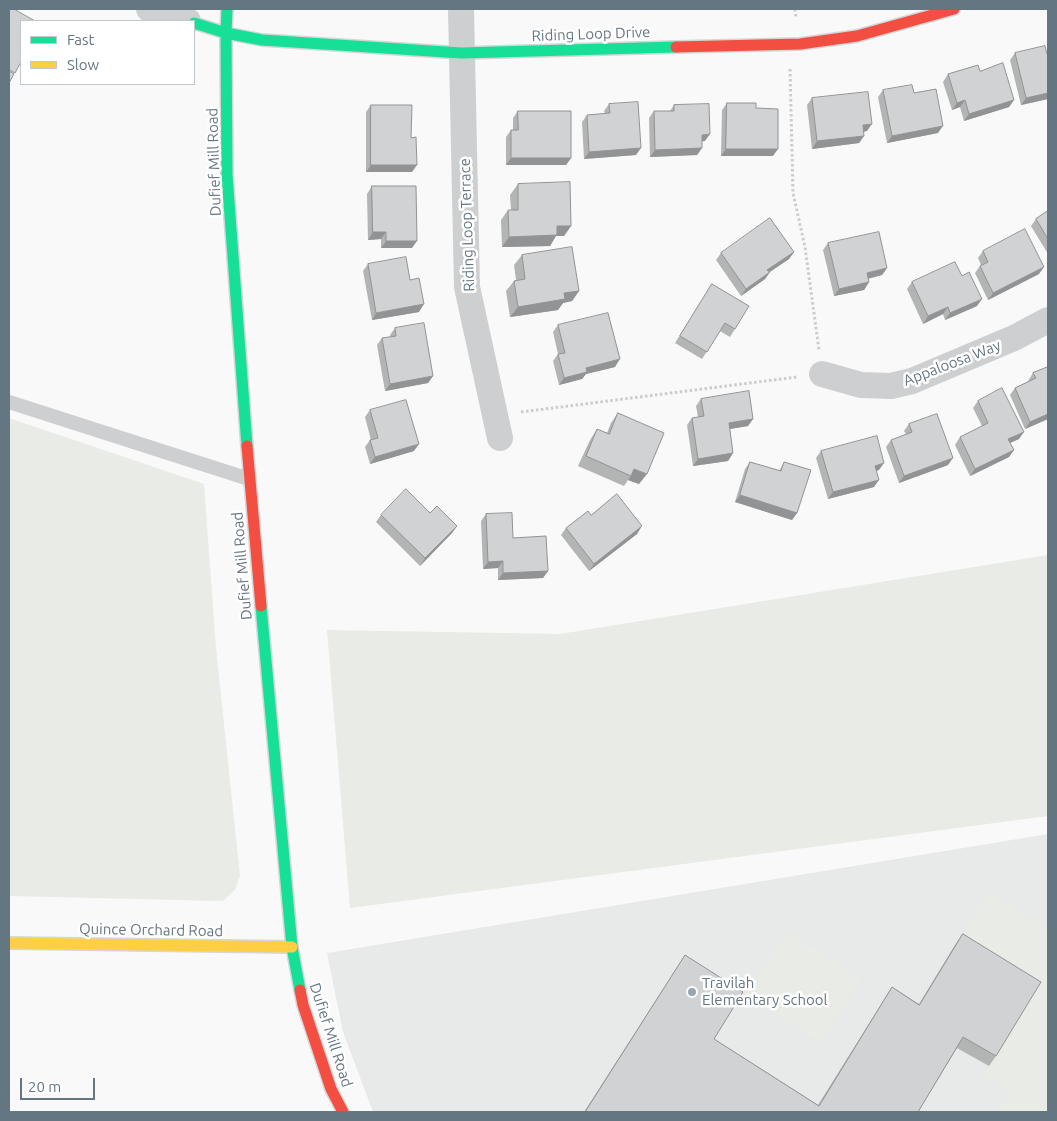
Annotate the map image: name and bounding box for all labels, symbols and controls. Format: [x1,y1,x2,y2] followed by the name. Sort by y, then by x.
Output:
[20,20,195,85] legend
[531,23,651,45] street label: Riding Loop Drive
[67,31,94,48] text: Fast
[67,56,99,73] text: Slow
[203,107,225,217] street label: Dufief Mill Road
[456,158,478,292] street label: Riding Loop Terrace
[901,336,1003,390] street label: Appaloosa Way
[228,511,256,621] street label: Dufief Mill Road
[79,920,223,940] street label: Quince Orchard Road
[702,974,828,1009] place label: Travilah Elementary School
[306,981,356,1089] street label: Dufief Mill Road
[686,986,698,998] marker: Travilah Elementary School
[22,1068,98,1100] scale bar
[28,1078,61,1095] text: 20 m

